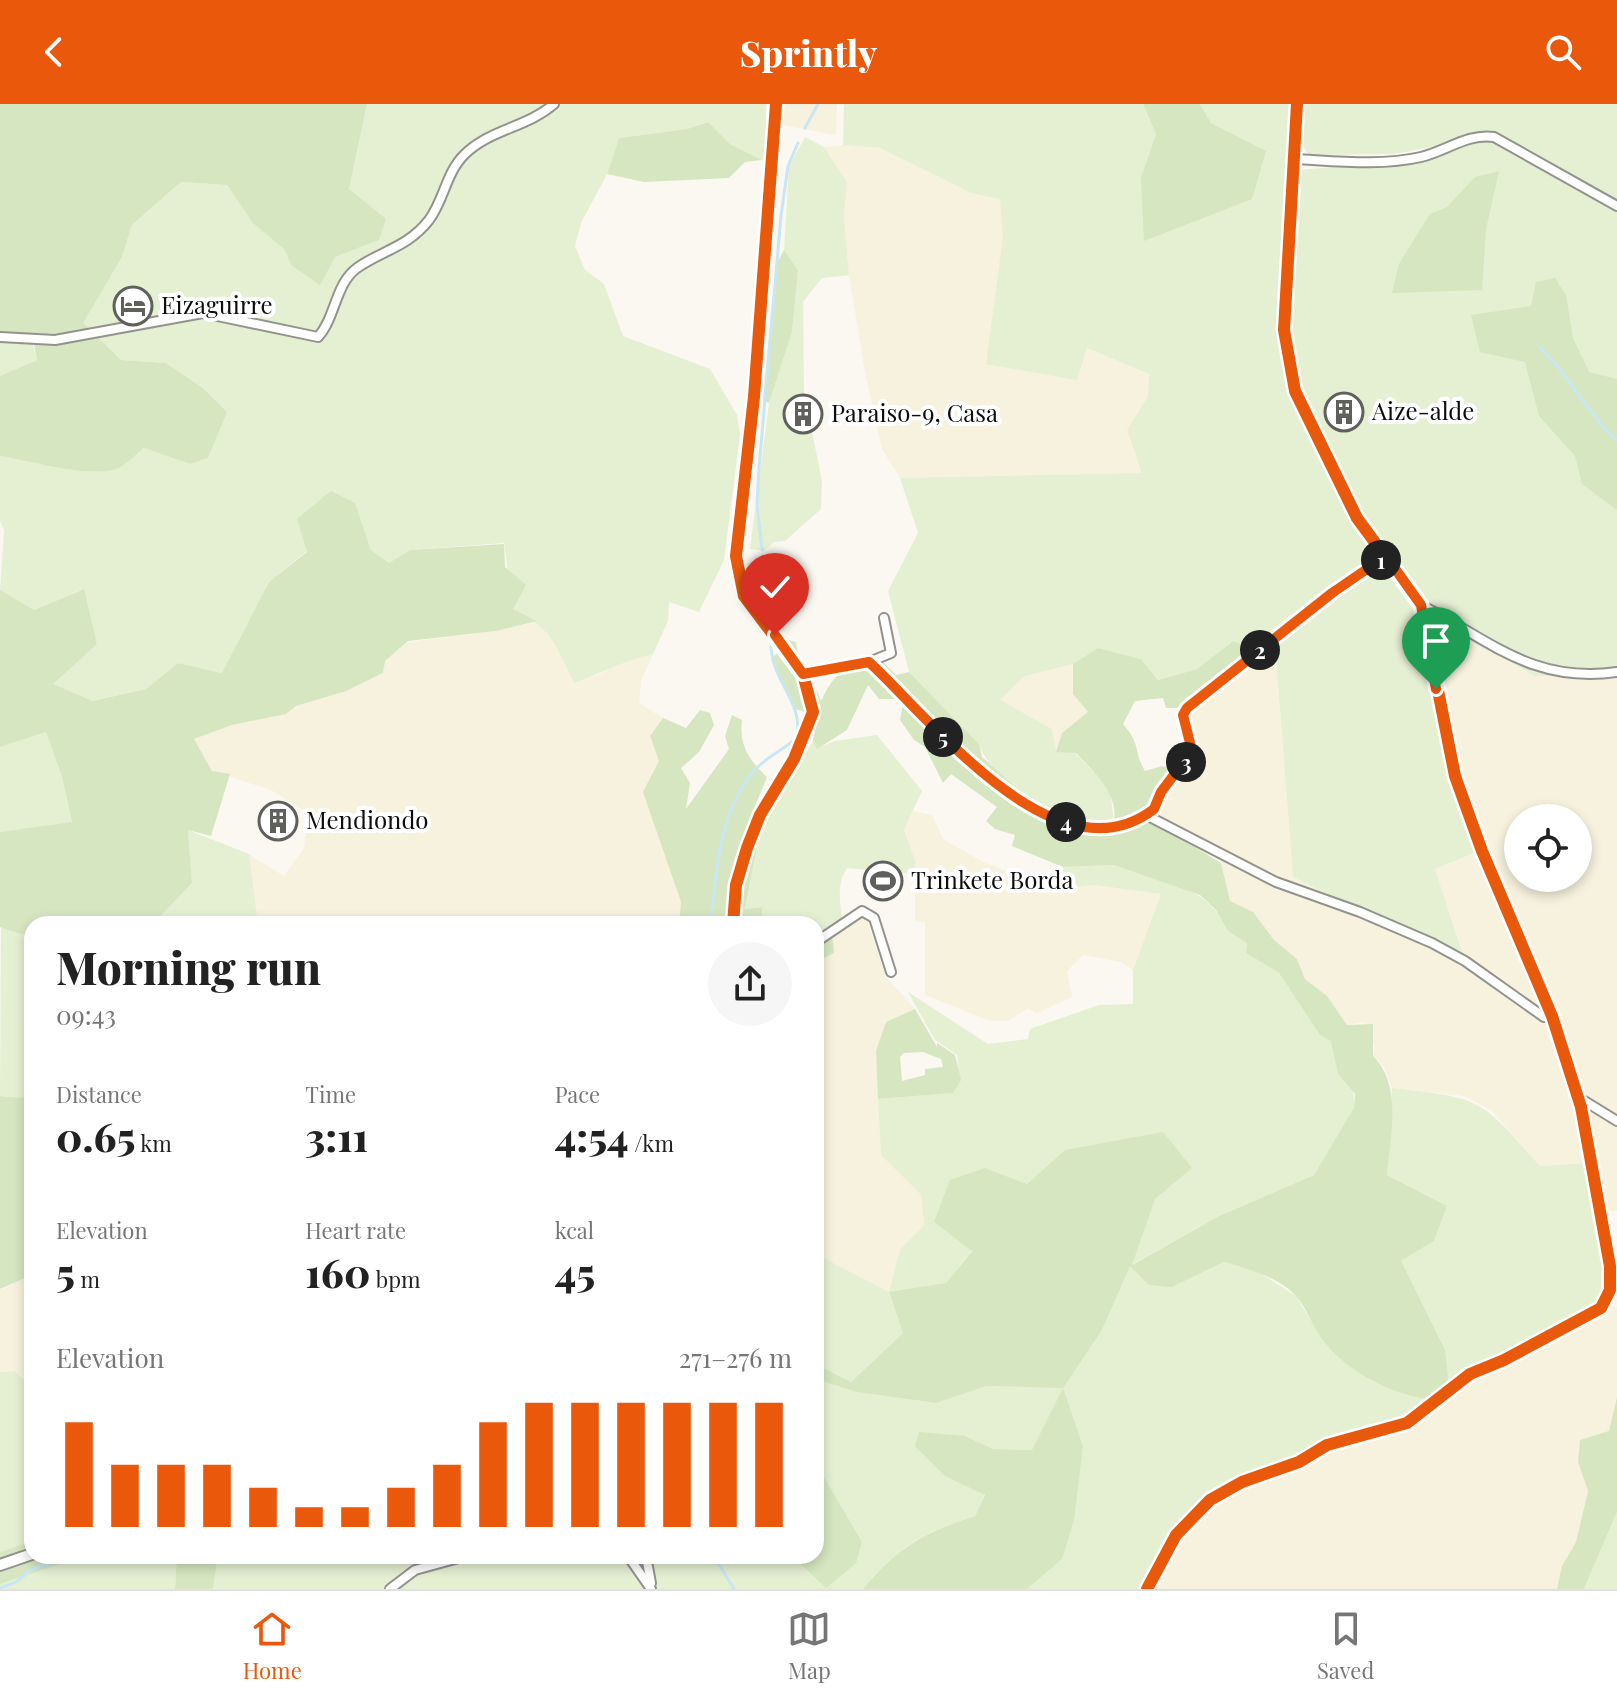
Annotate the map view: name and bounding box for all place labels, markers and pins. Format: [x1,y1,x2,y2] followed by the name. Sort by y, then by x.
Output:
[112,285,154,327] hotel icon: Eizaguirre
[161,288,273,320] place label: Eizaguirre
[1323,391,1365,433] building icon: Aize-alde
[782,393,824,435] building icon: Paraiso-9, Casa
[1371,394,1474,426] place label: Aize-alde
[831,396,998,428] place label: Paraiso-9, Casa
[1361,540,1401,580] pin: 1
[741,553,809,635] pin
[1402,607,1470,689] pin
[1240,630,1280,670] pin: 2
[923,717,963,757] pin: 5
[1166,742,1206,782] pin: 3
[257,800,299,842] building icon: Mendiondo
[1046,802,1086,842] pin: 4
[306,803,429,835] place label: Mendiondo
[862,860,904,902] sports icon: Trinkete Borda
[911,863,1073,895] place label: Trinkete Borda

